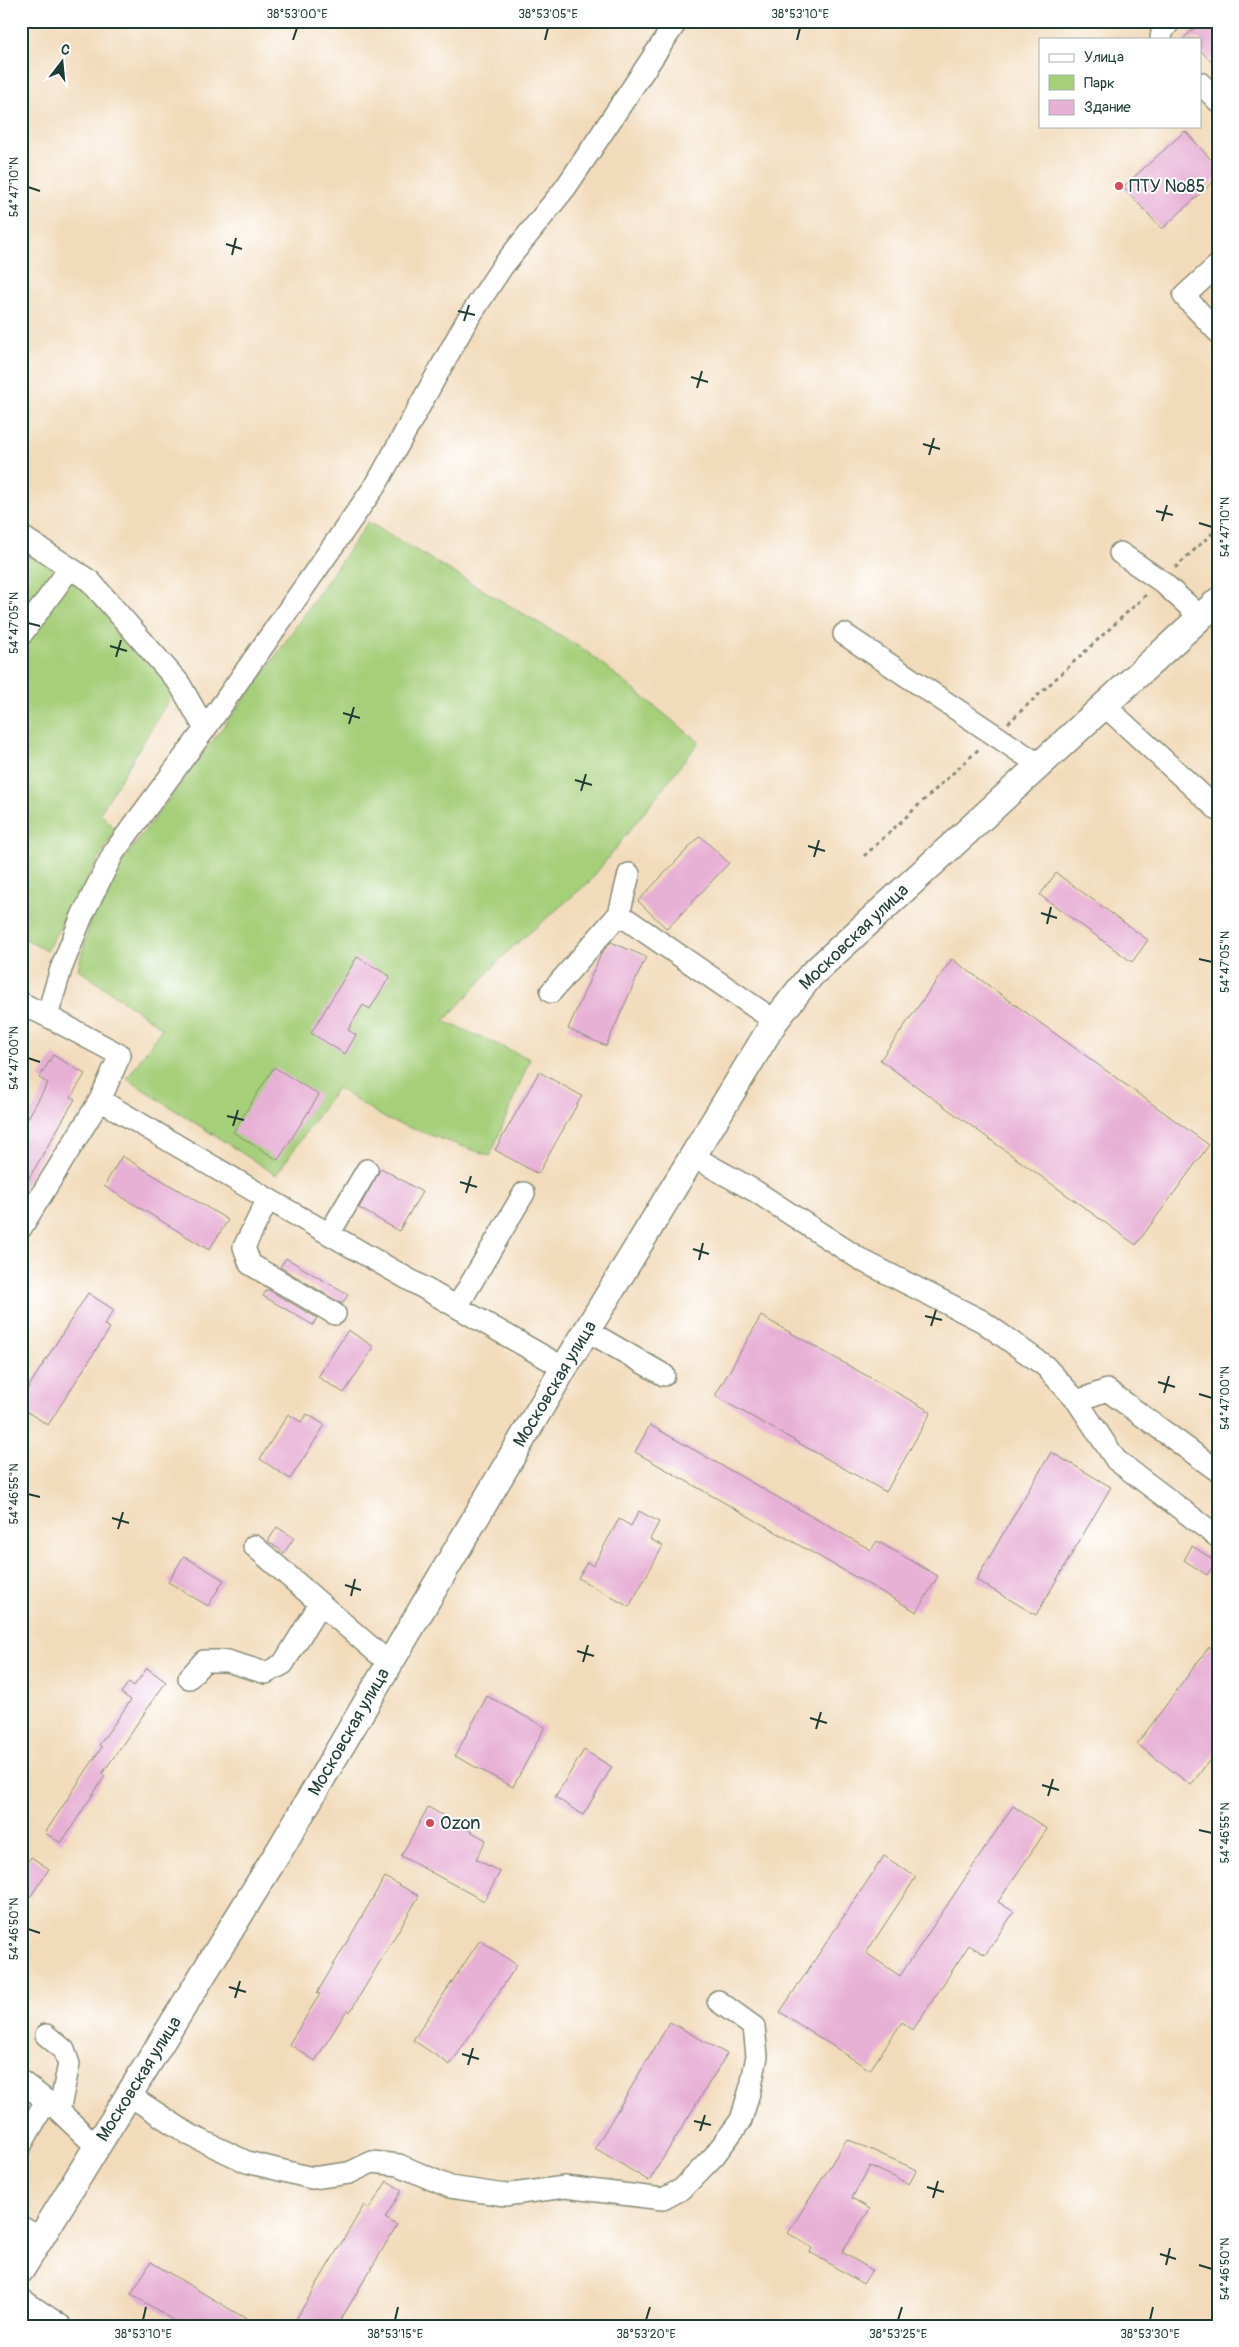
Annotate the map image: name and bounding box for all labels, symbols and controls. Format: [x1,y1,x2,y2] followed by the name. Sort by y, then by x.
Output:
[266,7,328,22] text: 38°53'00"E
[518,7,578,22] text: 38°53'05"E
[771,7,829,22] text: 38°53'10"E
[38,38,88,88] north arrow
[1039,38,1202,128] legend
[59,41,72,59] text: С
[1084,48,1124,67] text: Улица
[1084,74,1115,93] text: Парк
[1084,98,1131,117] text: Здание
[7,157,22,217] text: 54°47'10"N
[1129,175,1205,198] place label: ПТУ №85
[1113,180,1125,192] marker: ПТУ №85
[1218,497,1233,557] text: 54°47'10"N
[7,592,22,654] text: 54°47'05"N
[794,879,914,995] street label: Московская улица
[1218,931,1233,993] text: 54°47'05"N
[7,1026,22,1090] text: 54°47'00"N
[508,1317,602,1451] street label: Московская улица
[1218,1366,1233,1430] text: 54°47'00"N
[7,1463,22,1525] text: 54°46'55"N
[303,1664,395,1800] street label: Московская улица
[1218,1802,1233,1864] text: 54°46'55"N
[440,1812,480,1835] place label: Ozon
[424,1817,436,1829] marker: Ozon
[7,1898,22,1960] text: 54°46'50"N
[91,2012,187,2146] street label: Московская улица
[1218,2238,1233,2300] text: 54°46'50"N
[114,2327,172,2342] text: 38°53'10"E
[367,2327,423,2342] text: 38°53'15"E
[616,2327,676,2342] text: 38°53'20"E
[869,2327,927,2342] text: 38°53'25"E
[1120,2327,1180,2342] text: 38°53'30"E

